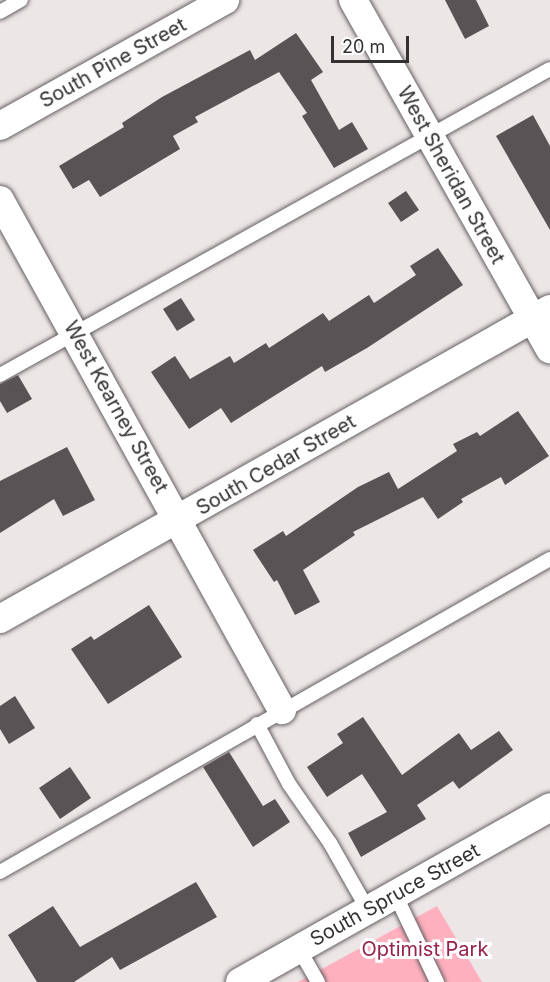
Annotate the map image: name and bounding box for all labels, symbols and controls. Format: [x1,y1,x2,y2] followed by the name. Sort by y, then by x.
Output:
[36,13,190,113] street label: South Pine Street
[334,24,412,62] scale bar
[342,36,385,57] text: 20 m
[392,82,510,268] street label: West Sheridan Street
[59,317,173,497] street label: West Kearney Street
[192,410,360,520] street label: South Cedar Street
[306,838,484,952] street label: South Spruce Street
[362,937,488,961] park label: Optimist Park

